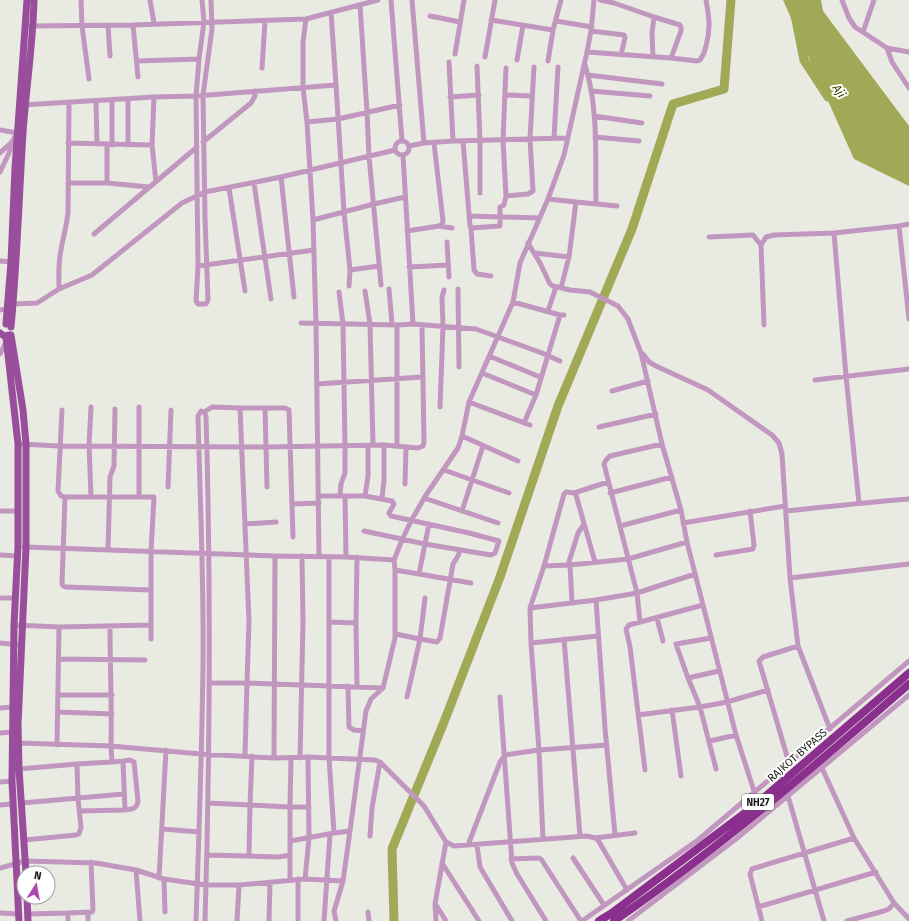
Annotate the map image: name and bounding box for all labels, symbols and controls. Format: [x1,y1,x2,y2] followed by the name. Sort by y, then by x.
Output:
[829,81,849,101] water label: Aji
[765,726,830,785] street label: RAJKOT BYPASS
[742,794,774,810] road number: NH27
[16,865,56,905] north arrow
[33,869,43,883] text: N

